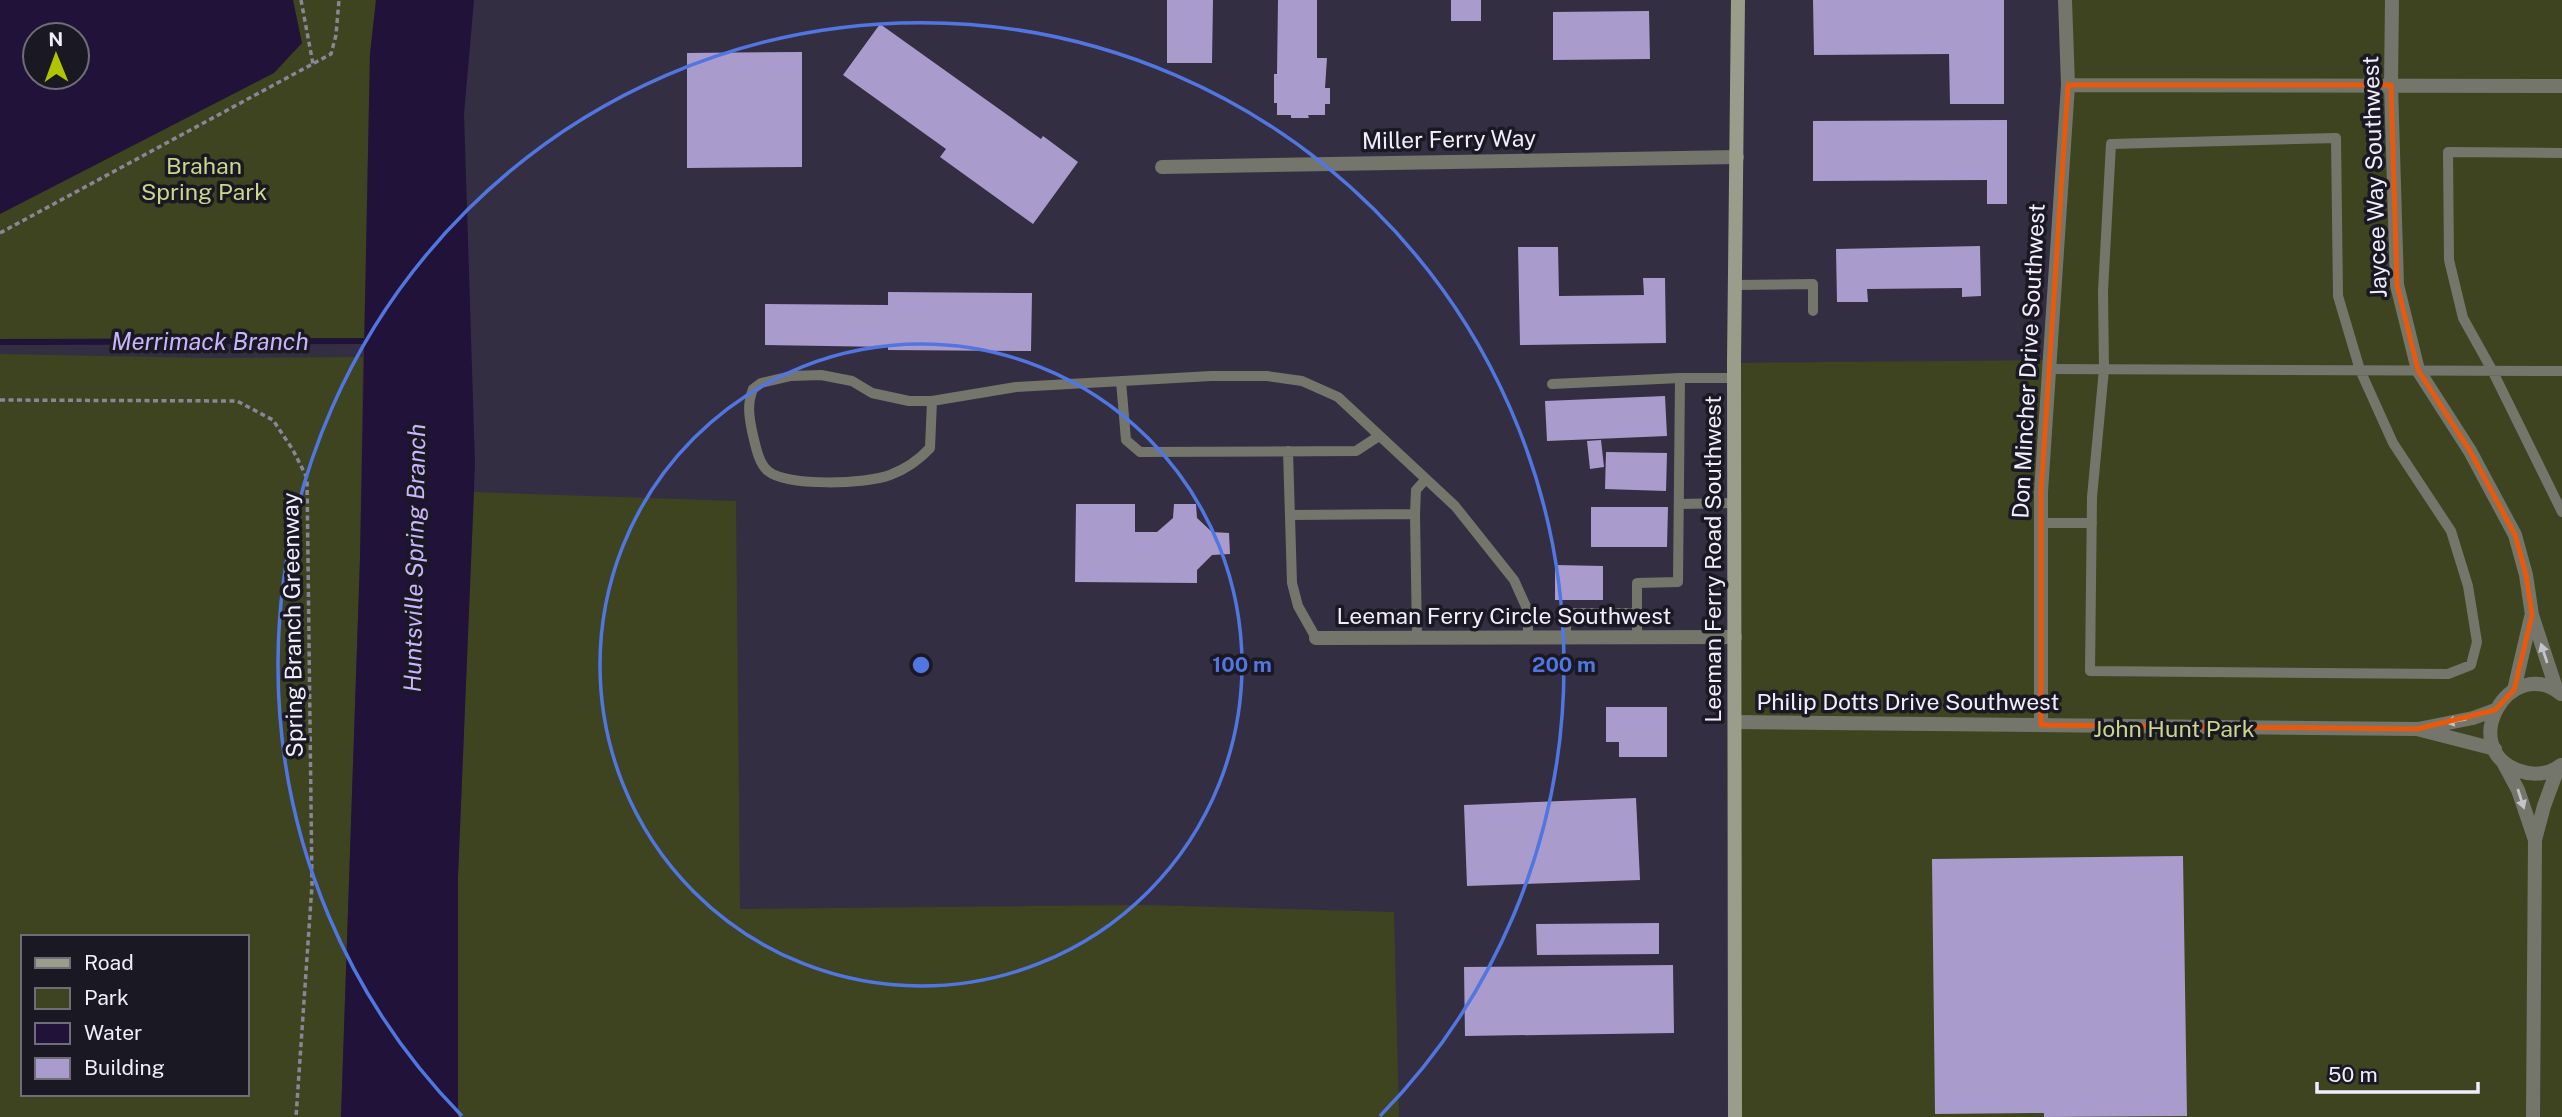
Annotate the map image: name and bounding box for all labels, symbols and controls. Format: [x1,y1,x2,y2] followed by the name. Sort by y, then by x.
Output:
[21,21,91,91] north arrow
[48,28,63,50] text: N
[2356,55,2392,299] street label: Jaycee Way Southwest
[1362,124,1536,154] street label: Miller Ferry Way
[141,152,267,205] park label: Brahan Spring Park
[2006,203,2050,519] street label: Don Mincher Drive Southwest
[111,327,309,355] water label: Merrimack Branch
[1699,395,1726,723] street label: Leeman Ferry Road Southwest
[398,423,430,693] water label: Huntsville Spring Branch
[276,492,308,758] street label: Spring Branch Greenway
[1337,602,1672,629] street label: Leeman Ferry Circle Southwest
[2538,643,2549,664] one-way arrow
[1212,652,1272,677] text: 100 m
[1532,652,1596,677] text: 200 m
[909,653,933,677] centre of rings
[1757,688,2059,715] street label: Philip Dotts Drive Southwest
[2093,715,2255,742] park label: John Hunt Park
[2445,716,2467,727] one-way arrow
[2516,789,2527,810] one-way arrow
[21,935,248,1096] legend
[84,950,134,975] text: Road
[84,985,129,1010] text: Park
[84,1020,142,1045] text: Water
[2317,1050,2478,1094] scale bar
[84,1055,165,1080] text: Building
[2328,1062,2378,1087] text: 50 m

